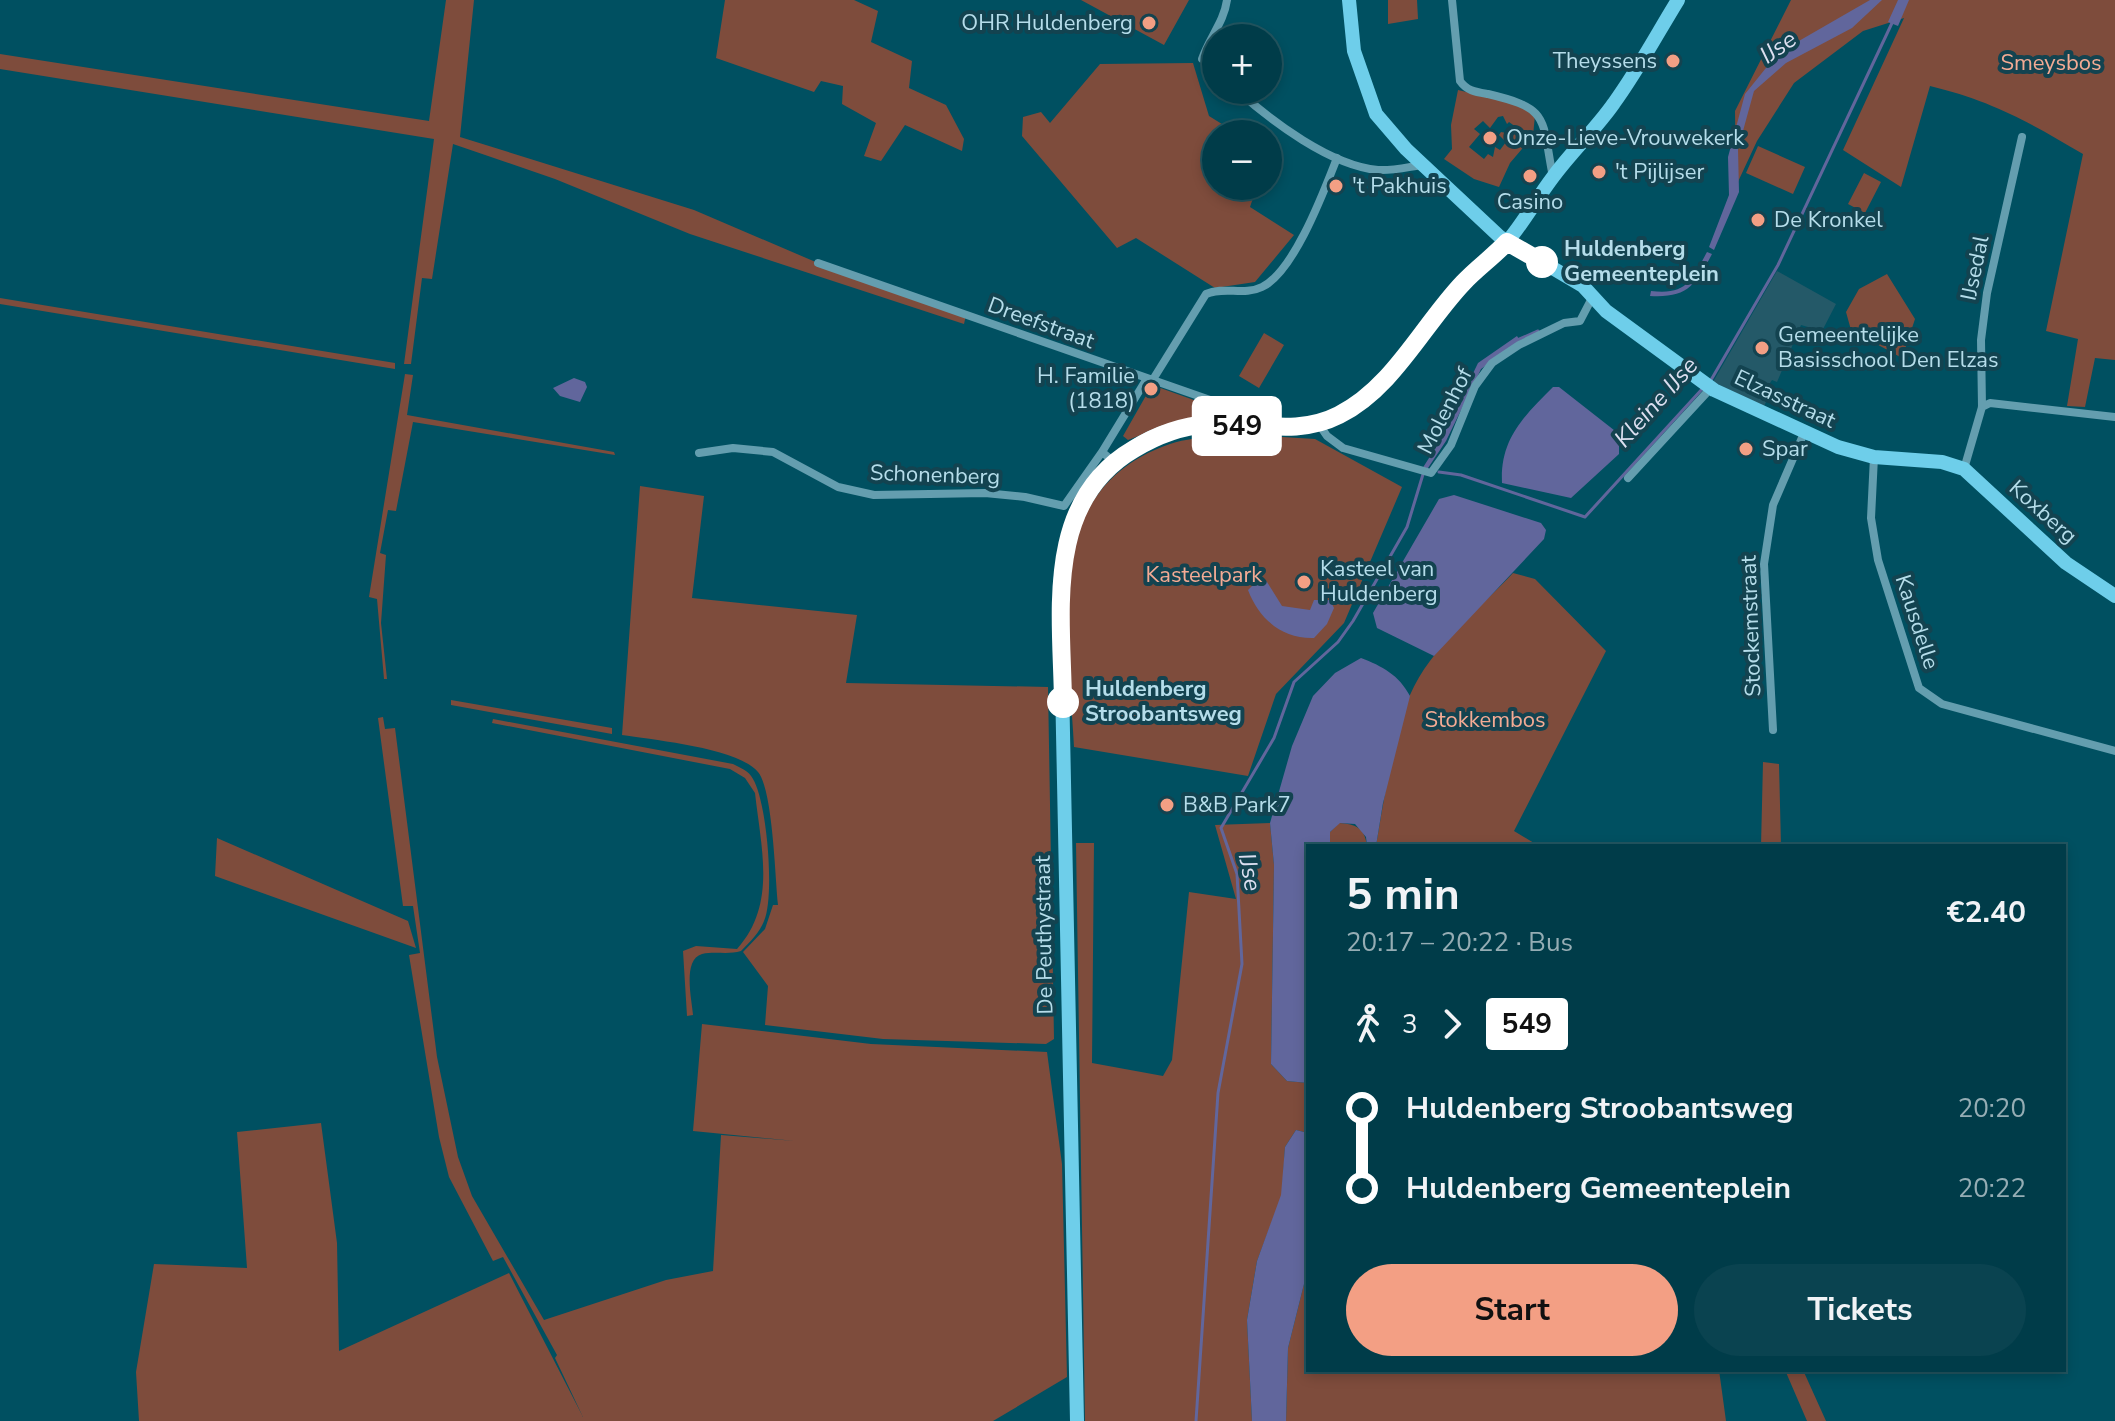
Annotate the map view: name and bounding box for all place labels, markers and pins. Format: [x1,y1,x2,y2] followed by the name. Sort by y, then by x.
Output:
[961,8,1133,38] place label: OHR Huldenberg
[1140,14,1158,32] marker: OHR Huldenberg
[1553,46,1657,76] place label: Theyssens
[1664,52,1682,70] marker: Theyssens
[1506,123,1745,153] place label: Onze-Lieve-Vrouwekerk
[1481,129,1499,147] marker: Onze-Lieve-Vrouwekerk
[1615,157,1705,187] place label: 't Pijlijser
[1590,163,1608,181] marker: 't Pijlijser
[1521,167,1539,185] marker: Casino
[1352,171,1447,201] place label: 't Pakhuis
[1327,177,1345,195] marker: 't Pakhuis
[1497,187,1563,217] place label: Casino
[1774,205,1883,235] place label: De Kronkel
[1749,211,1767,229] marker: De Kronkel
[1564,234,1719,289] place label: Huldenberg Gemeenteplein
[1527,247,1557,277] marker: Huldenberg Gemeenteplein
[1778,320,1999,375] place label: Gemeentelijke Basisschool Den Elzas
[1753,339,1771,357] marker: Gemeentelijke Basisschool Den Elzas
[1037,361,1135,416] place label: H. Familie (1818)
[1142,380,1160,398] marker: H. Familie (1818)
[1762,434,1808,464] place label: Spar
[1737,440,1755,458] marker: Spar
[1320,554,1438,609] place label: Kasteel van Huldenberg
[1295,573,1313,591] marker: Kasteel van Huldenberg
[1085,674,1242,729] place label: Huldenberg Stroobantsweg
[1048,687,1078,717] marker: Huldenberg Stroobantsweg
[1183,790,1291,820] place label: B&B Park7
[1158,796,1176,814] marker: B&B Park7

